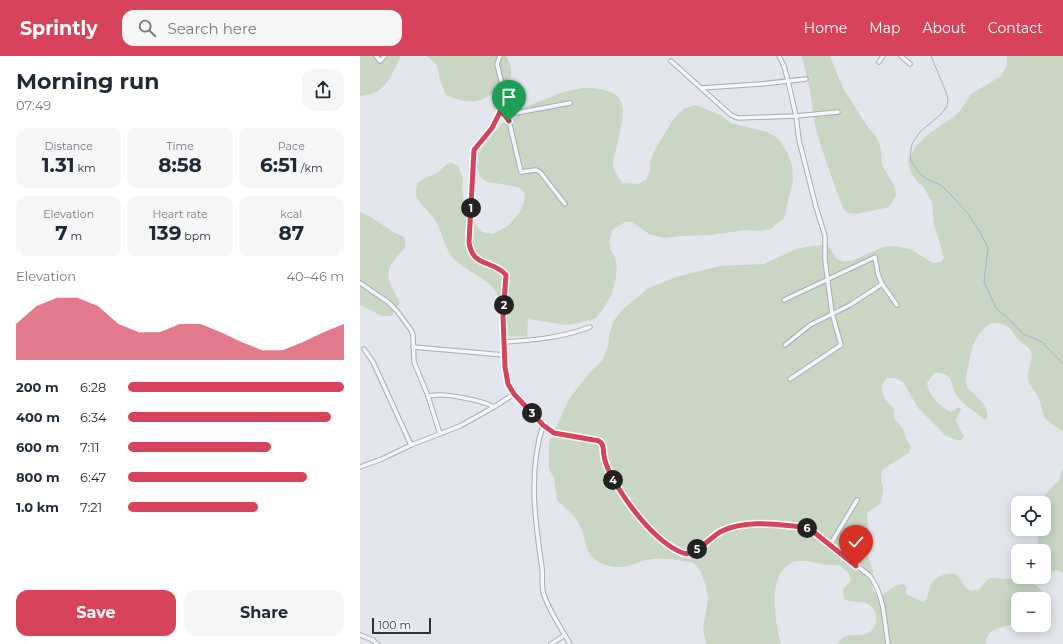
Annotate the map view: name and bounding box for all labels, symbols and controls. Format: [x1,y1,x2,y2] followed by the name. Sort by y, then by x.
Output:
[122,10,402,46] search box
[20,17,98,40] text: Sprintly
[136,17,158,39] icon: search
[168,19,257,38] text: Search here
[804,19,847,37] text: Home
[869,19,900,37] text: Map
[922,19,966,37] text: About
[988,19,1043,37] text: Contact
[16,68,159,95] text: Morning run
[302,69,344,111] button: share
[492,80,526,121] pin
[498,86,520,108] icon: arrive
[16,97,51,113] text: 07:49
[45,139,93,153] text: Distance
[166,139,194,153] text: Time
[278,139,305,153] text: Pace
[42,153,75,177] text: 1.31
[158,153,202,177] text: 8:58
[260,153,298,177] text: 6:51
[75,161,96,175] text: km
[298,161,323,175] text: /km
[461,198,481,218] pin: 1
[469,201,473,215] text: 1
[43,207,94,221] text: Elevation
[152,207,208,221] text: Heart rate
[280,207,302,221] text: kcal
[55,221,68,245] text: 7
[149,221,181,245] text: 139
[279,221,304,245] text: 87
[68,229,82,243] text: m
[181,229,211,243] text: bpm
[16,268,76,284] text: Elevation
[286,268,344,284] text: 40–46 m
[494,295,514,315] pin: 2
[501,298,507,312] text: 2
[16,379,59,395] text: 200 m
[80,379,106,395] text: 6:28
[522,403,542,423] pin: 3
[529,406,535,420] text: 3
[16,409,60,425] text: 400 m
[80,409,107,425] text: 6:34
[16,439,59,455] text: 600 m
[80,439,100,455] text: 7:11
[16,469,60,485] text: 800 m
[80,469,106,485] text: 6:47
[603,470,623,490] pin: 4
[609,473,617,487] text: 4
[1011,496,1051,632] map controls
[1011,496,1051,536] button: locate
[16,499,59,515] text: 1.0 km
[80,499,102,515] text: 7:21
[797,518,817,538] pin: 6
[803,521,811,535] text: 6
[839,525,873,566] pin
[845,531,867,553] icon: check
[687,539,707,559] pin: 5
[694,542,700,556] text: 5
[1011,544,1051,584] button: +
[16,590,176,636] button: Save
[184,590,344,636] button: Share
[1011,592,1051,632] button: −
[372,616,431,635] scale bar
[378,618,411,632] text: 100 m

